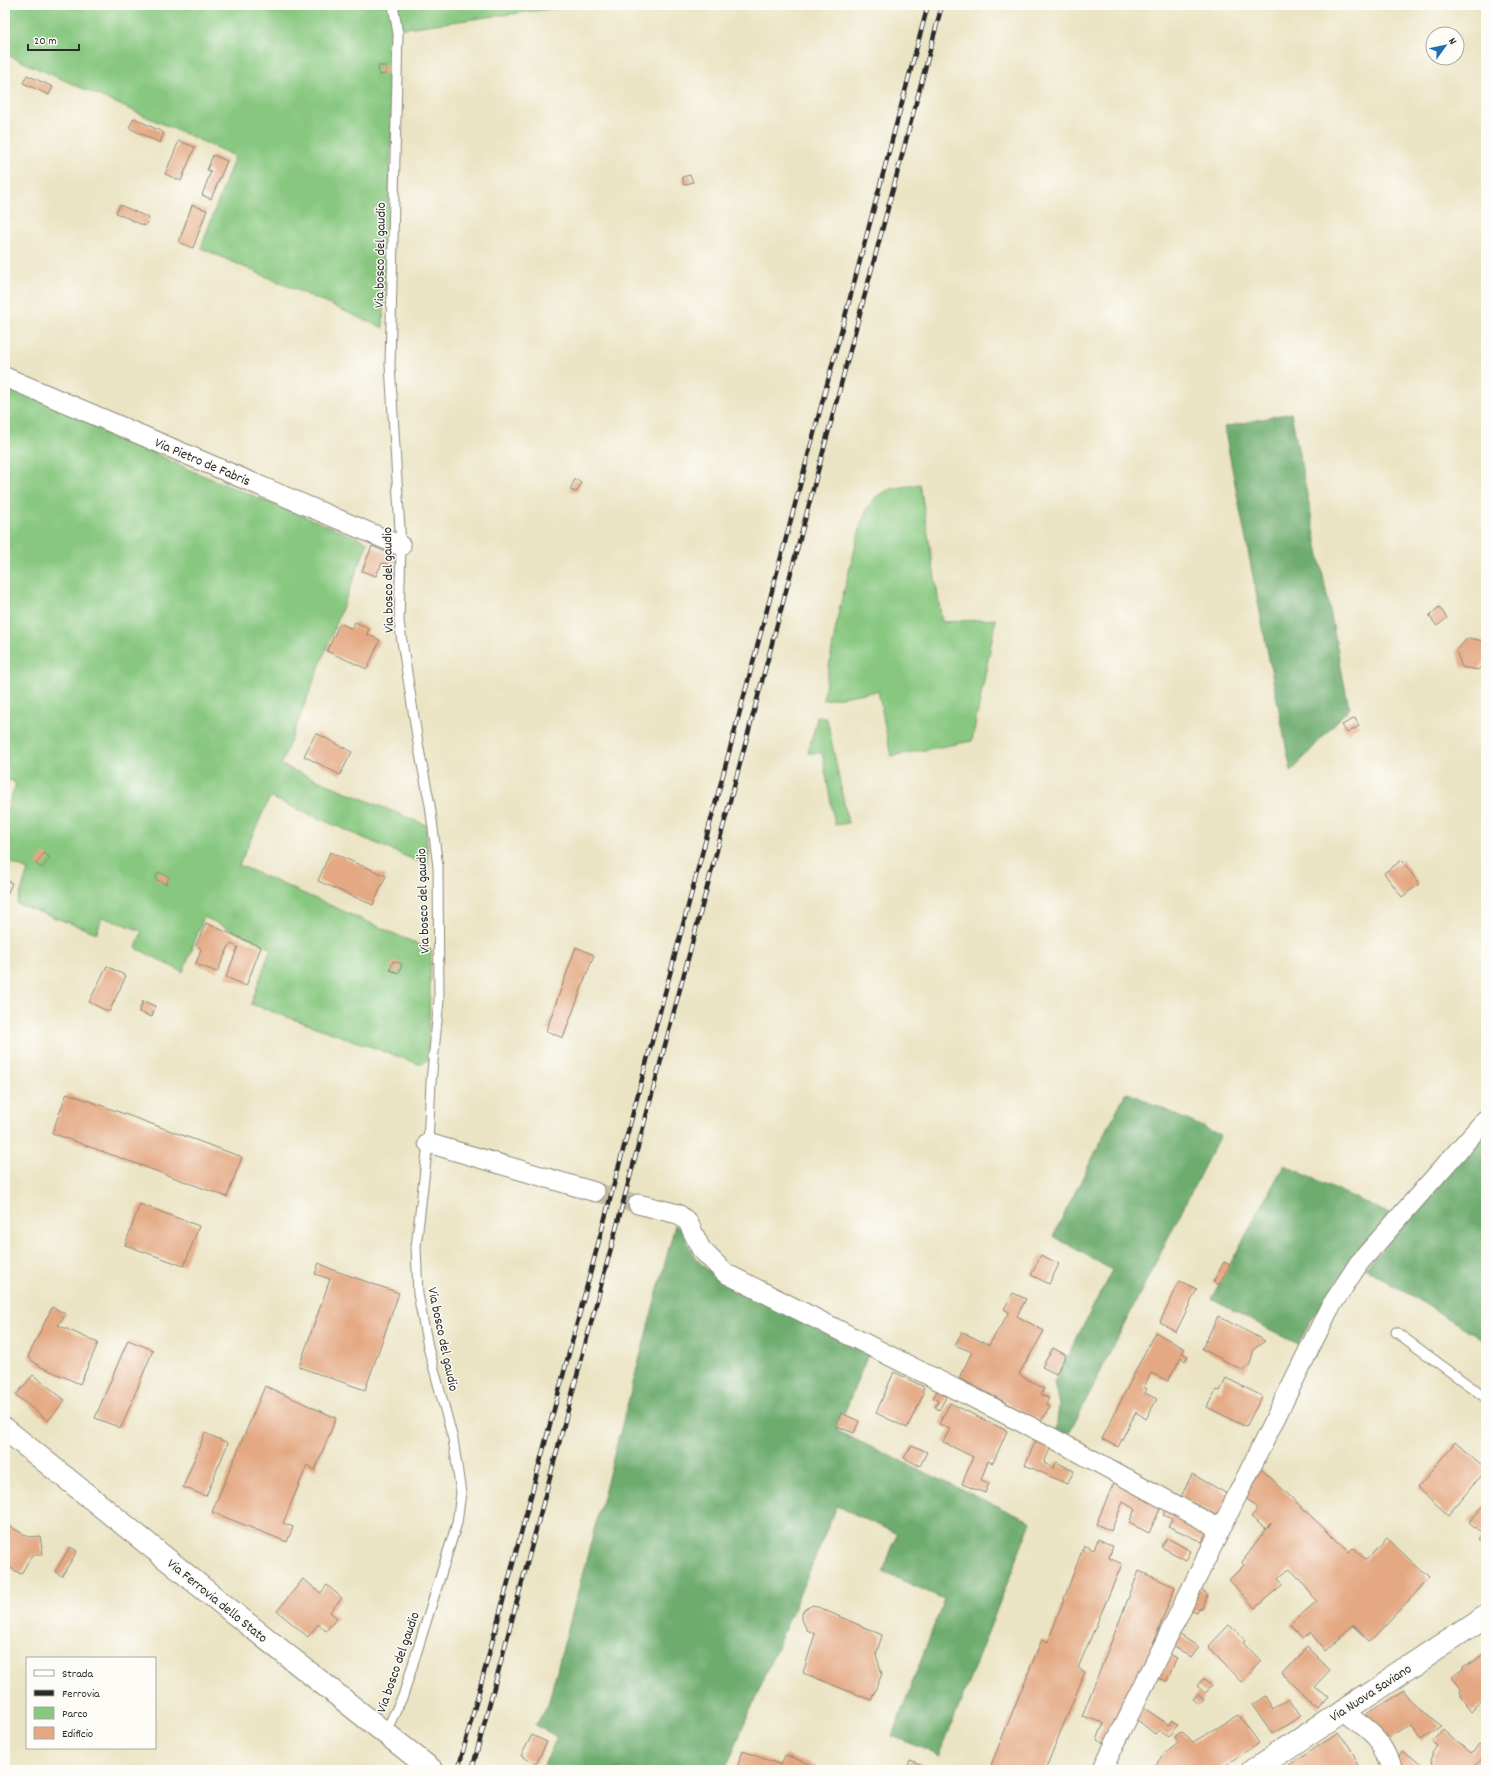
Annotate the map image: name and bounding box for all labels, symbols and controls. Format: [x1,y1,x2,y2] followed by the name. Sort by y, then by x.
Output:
[28,26,79,52] scale bar
[1425,26,1465,66] north arrow
[34,33,57,50] text: 20 m
[1444,35,1460,49] text: N
[370,202,392,308] street label: Via bosco del gaudio
[151,434,253,492] street label: Via Pietro de Fabris
[378,527,400,633] street label: Via bosco del gaudio
[412,848,436,954] street label: Via bosco del gaudio
[421,1286,463,1393] street label: Via bosco del gaudio
[162,1555,271,1648] street label: Via Ferrovia dello Stato
[372,1609,426,1716] street label: Via bosco del gaudio
[26,1657,156,1749] legend
[1326,1660,1416,1728] street label: Via Nuova Saviano
[62,1666,93,1683] text: Strada
[62,1686,100,1703] text: Ferrovia
[62,1706,88,1723] text: Parco
[62,1726,93,1743] text: Edificio

